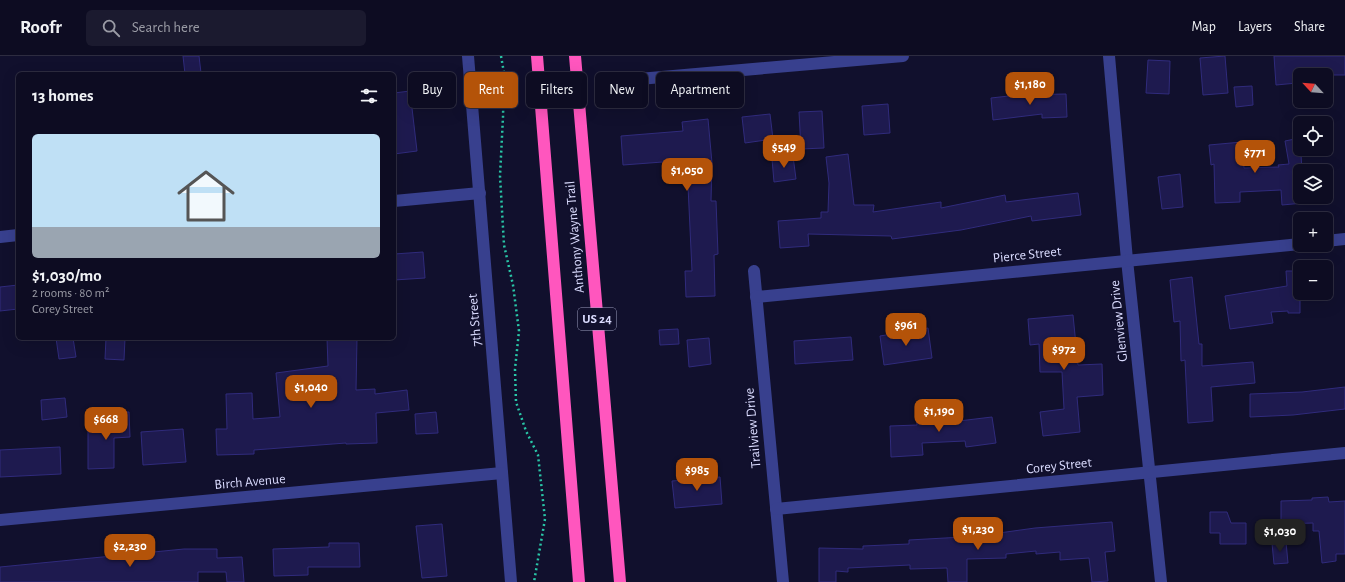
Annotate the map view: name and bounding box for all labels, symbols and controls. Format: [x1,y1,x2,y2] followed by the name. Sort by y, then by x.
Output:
[86,10,366,46] search box
[100,17,122,39] icon: search
[20,18,62,37] text: Roofr
[132,20,200,35] text: Search here
[1191,20,1216,34] text: Map
[1238,20,1272,34] text: Layers
[1294,20,1325,34] text: Share
[1293,68,1333,108] north arrow
[1293,68,1333,300] map controls
[408,72,456,108] chip: Buy
[464,72,518,108] chip: Rent
[526,72,587,108] chip: Filters
[595,72,648,108] chip: New
[656,72,744,108] chip: Apartment
[997,72,1063,106] pin: $1,180
[1014,78,1046,91] text: $1,180
[358,85,380,107] icon: filters
[32,87,94,104] text: 13 homes
[1293,116,1333,156] button: locate
[760,135,808,169] pin: $549
[1231,140,1279,174] pin: $771
[772,141,796,154] text: $549
[1244,146,1266,159] text: $771
[654,158,720,192] pin: $1,050
[170,160,242,232] icon: home
[671,164,703,177] text: $1,050
[1293,164,1333,204] button: layers
[563,180,587,294] street label: Anthony Wayne Trail
[1293,212,1333,252] button: +
[992,244,1062,266] street label: Pierce Street
[1293,260,1333,300] button: −
[32,267,102,284] text: $1,030/mo
[1108,280,1130,362] street label: Glenview Drive
[32,287,109,300] text: 2 rooms · 80 m²
[466,293,484,347] street label: 7th Street
[32,303,93,316] text: Corey Street
[578,308,616,330] road number: US 24
[882,313,930,347] pin: $961
[894,319,918,332] text: $961
[1040,337,1088,371] pin: $972
[1052,343,1076,356] text: $972
[278,375,344,409] pin: $1,040
[294,381,328,394] text: $1,040
[743,387,763,469] street label: Trailview Drive
[906,399,972,433] pin: $1,190
[923,405,955,418] text: $1,190
[82,407,130,441] pin: $668
[94,413,118,426] text: $668
[1025,456,1093,476] street label: Corey Street
[673,458,721,492] pin: $985
[685,464,709,477] text: $985
[214,472,286,492] street label: Birch Avenue
[945,517,1011,551] pin: $1,230
[1247,519,1313,553] pin: $1,030
[962,523,994,536] text: $1,230
[1264,525,1296,538] text: $1,030
[97,534,163,568] pin: $2,230
[113,540,147,553] text: $2,230

